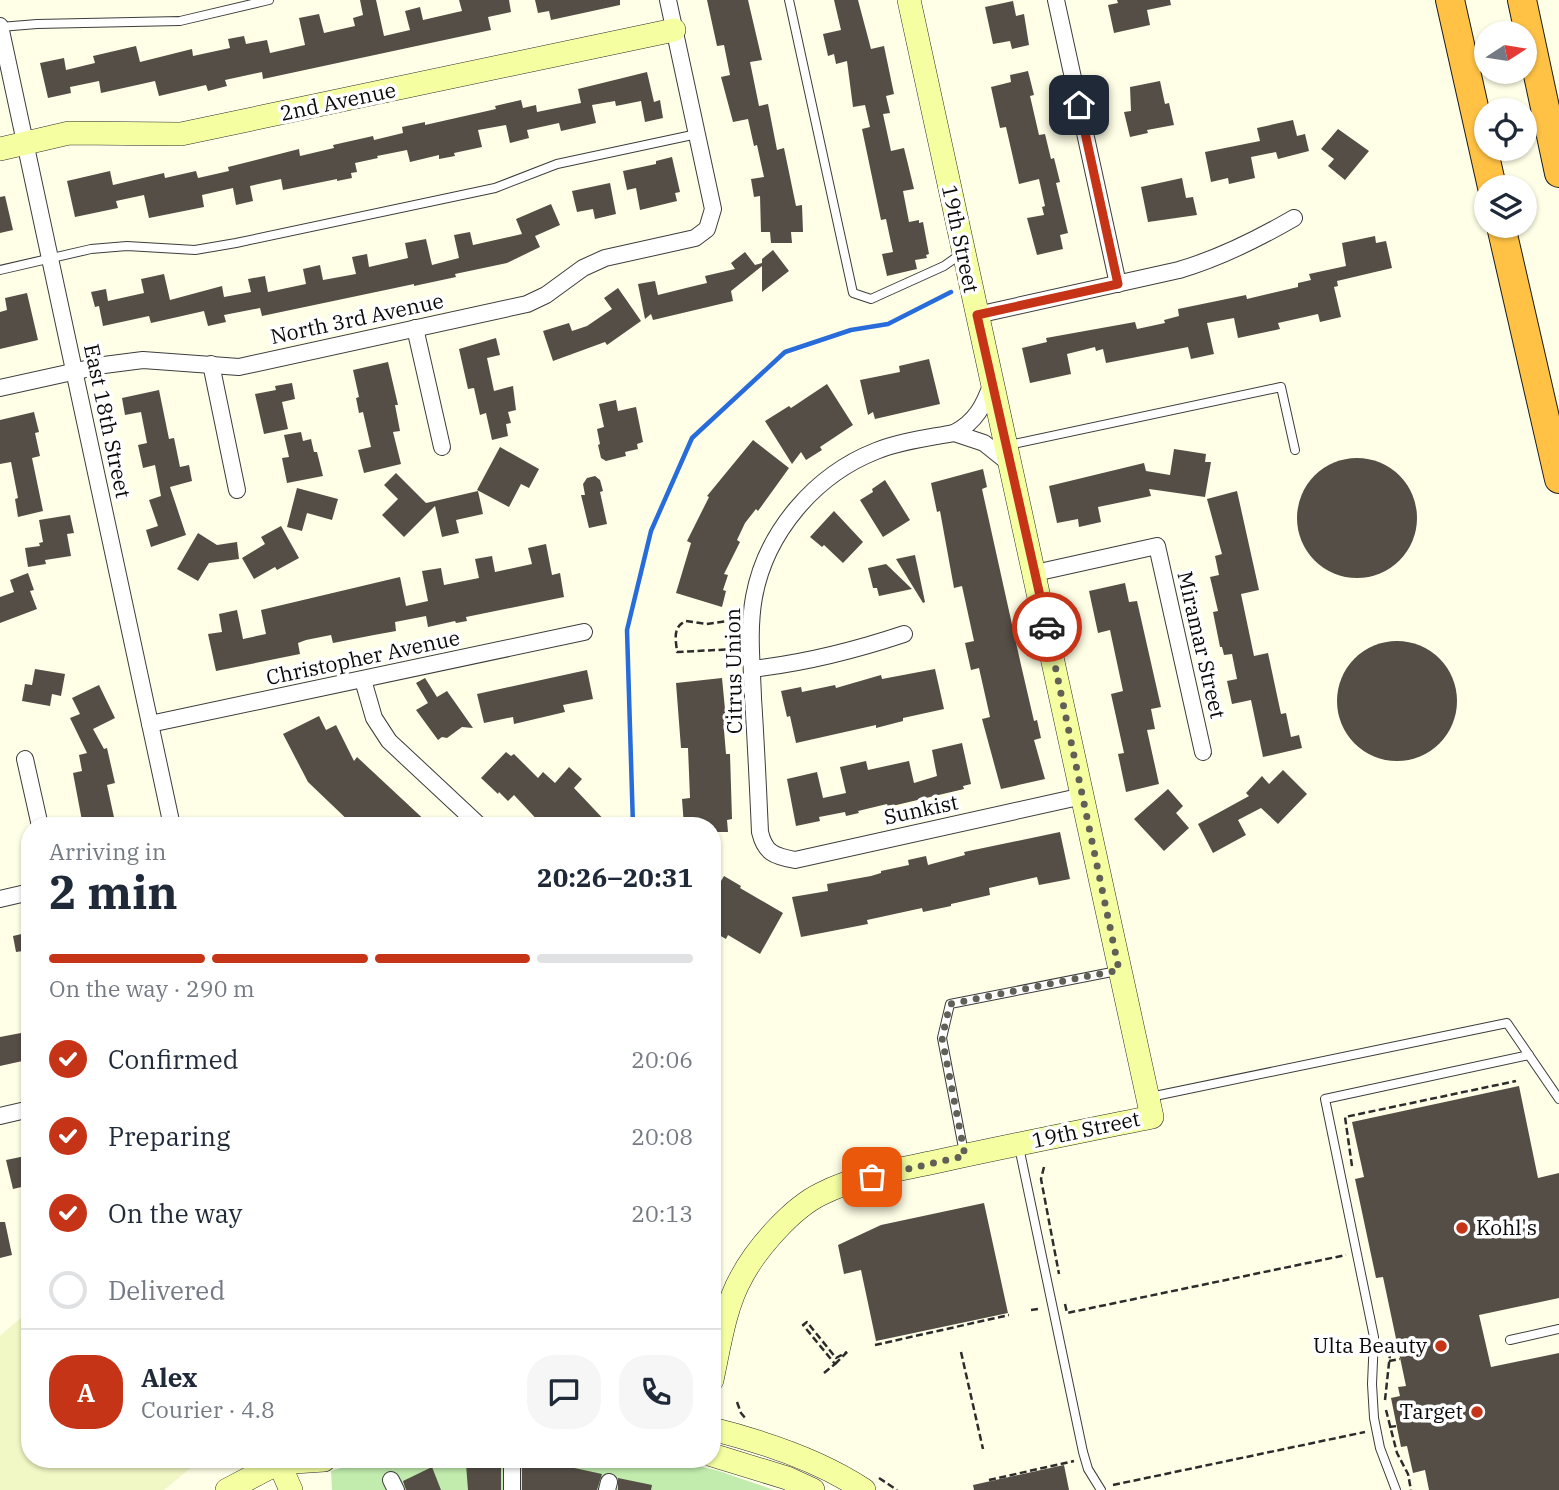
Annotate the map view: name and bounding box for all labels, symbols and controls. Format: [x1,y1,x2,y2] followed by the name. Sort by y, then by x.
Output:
[1474,21,1536,84] north arrow
[1474,21,1537,238] map controls
[277,75,398,127] street label: 2nd Avenue
[1049,75,1109,135] pin
[1060,86,1098,124] icon: home
[1474,98,1537,161] button: locate
[1474,175,1537,238] button: layers
[936,182,986,295] street label: 19th Street
[268,286,446,350] street label: North 3rd Avenue
[78,341,138,500] street label: East 18th Street
[1171,568,1233,721] street label: Miramar Street
[1012,592,1082,662] courier
[718,608,748,734] street label: Citrus Union
[1028,608,1066,646] icon: car
[263,623,462,691] street label: Christopher Avenue
[881,788,960,831] street label: Sunkist
[49,836,166,866] text: Arriving in
[537,860,693,894] text: 20:26–20:31
[49,862,178,922] text: 2 min
[49,973,255,1003] text: On the way · 290 m
[49,1040,87,1078] icon: check
[108,1042,239,1076] text: Confirmed
[631,1044,693,1074] text: 20:06
[1029,1104,1142,1154] street label: 19th Street
[49,1117,87,1155] icon: check
[108,1119,230,1153] text: Preparing
[631,1121,693,1151] text: 20:08
[842,1147,902,1207] pin
[853,1158,891,1196] icon: bag
[49,1194,87,1232] icon: check
[108,1196,242,1230] text: On the way
[631,1198,693,1228] text: 20:13
[1476,1213,1537,1241] place label: Kohl's
[1454,1220,1470,1236] marker: Kohl's
[108,1273,225,1307] text: Delivered
[1313,1331,1428,1359] place label: Ulta Beauty
[1433,1338,1449,1354] marker: Ulta Beauty
[527,1355,601,1429] button: chat
[619,1355,693,1429] button: phone
[141,1360,197,1394] text: Alex
[77,1375,95,1409] text: A
[141,1394,275,1424] text: Courier · 4.8
[1399,1397,1463,1425] place label: Target
[1469,1404,1485,1420] marker: Target

